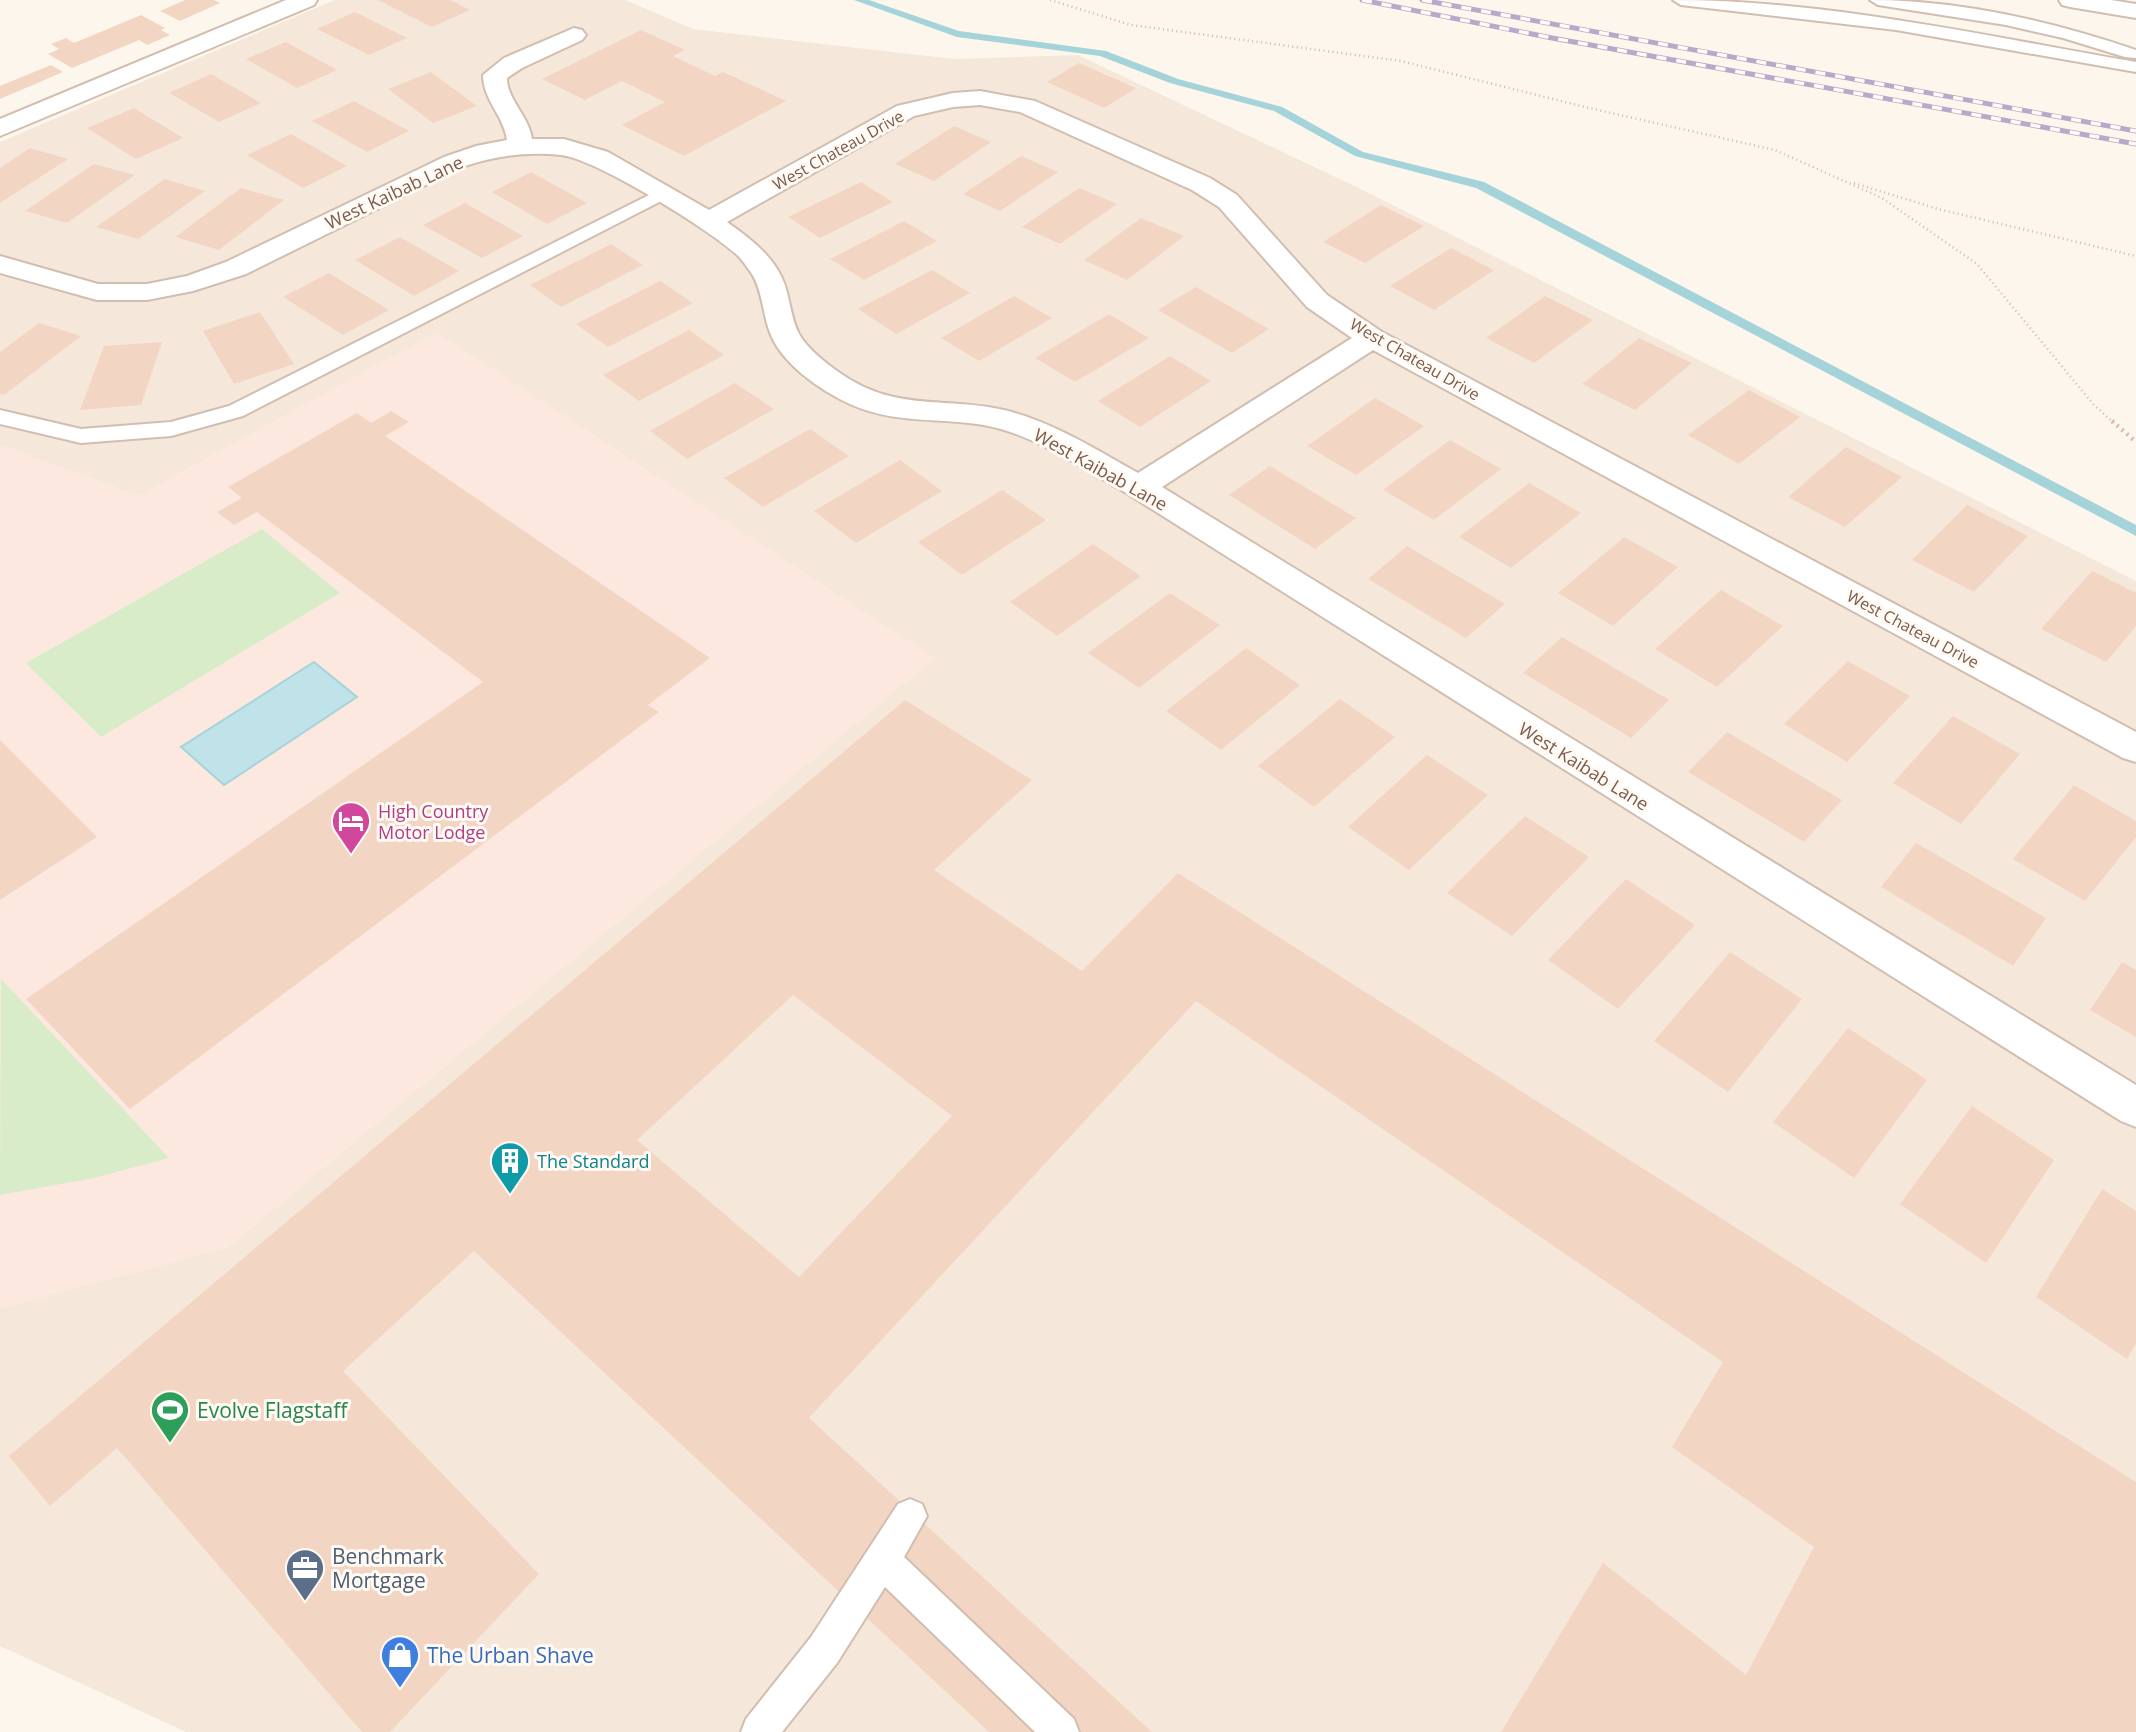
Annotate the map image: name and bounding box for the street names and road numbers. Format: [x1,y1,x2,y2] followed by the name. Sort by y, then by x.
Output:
[768,105,908,195] street label: West Chateau Drive
[321,150,467,234] street label: West Kaibab Lane
[1346,313,1484,405] street label: West Chateau Drive
[1030,422,1172,516] street label: West Kaibab Lane
[1843,585,1983,673] street label: West Chateau Drive
[1514,716,1654,816] street label: West Kaibab Lane

